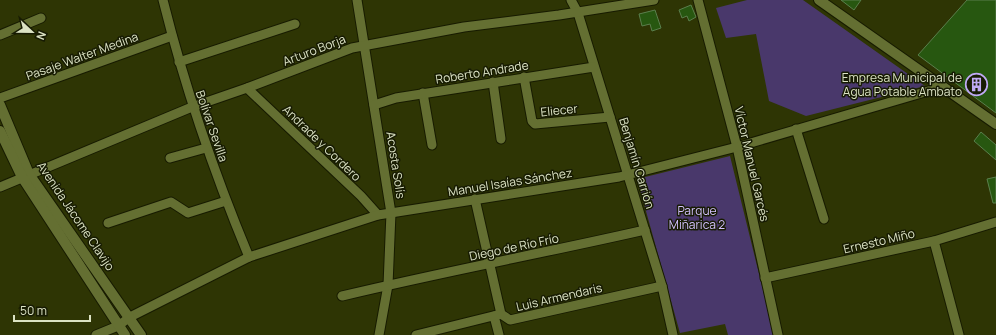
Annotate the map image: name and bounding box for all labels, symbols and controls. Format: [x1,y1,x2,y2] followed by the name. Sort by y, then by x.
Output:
[12,12,52,52] north arrow
[24,28,140,84] street label: Pasaje Walter Medina
[33,29,50,42] text: N
[280,30,348,70] street label: Arturo Borja
[434,56,530,88] street label: Roberto Andrade
[842,69,962,100] place label: Empresa Municipal de Agua Potable Ambato
[964,71,990,97] building icon: Empresa Municipal de Agua Potable Ambato
[192,88,232,164] street label: Bolívar Sevilla
[540,100,579,120] street label: Eliecer
[279,101,365,185] street label: Andrade y Cordero
[731,105,773,223] street label: Víctor Manuel Garcés
[615,115,659,211] street label: Benjamín Carrión
[382,130,410,200] street label: Acosta Solís
[33,158,119,274] street label: Avenida Jácome Clavijo
[447,164,573,200] street label: Manuel Isaías Sánchez
[669,202,725,233] park label: Parque Miñarica 2
[842,225,916,257] street label: Ernesto Miño
[468,229,560,265] street label: Diego de Río Frío
[514,279,604,315] street label: Luis Armendaris
[14,297,90,323] scale bar
[20,302,47,319] text: 50 m

